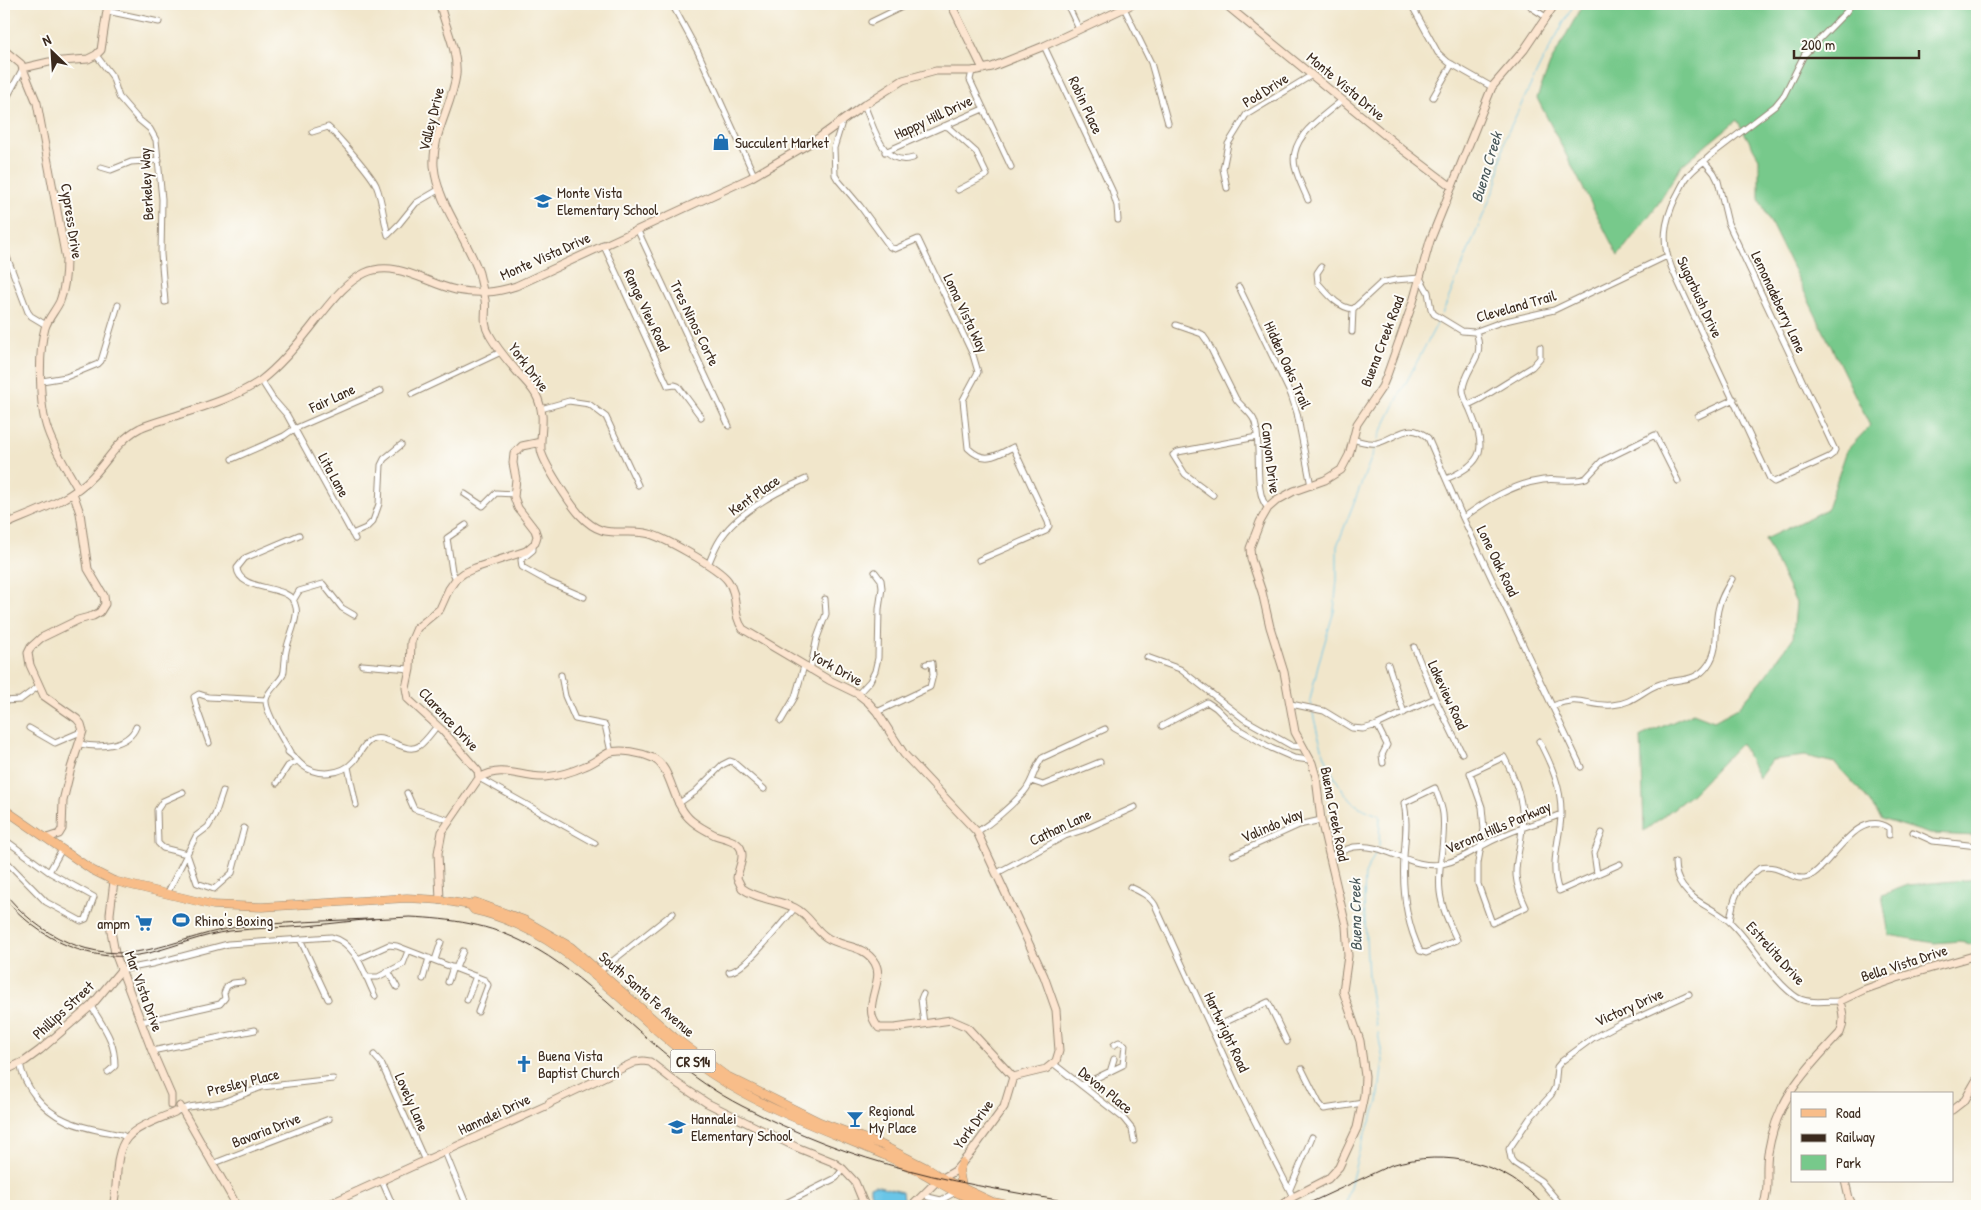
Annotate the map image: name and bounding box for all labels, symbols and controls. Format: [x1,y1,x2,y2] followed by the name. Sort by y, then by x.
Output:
[28,28,78,78] north arrow
[1794,28,1918,60] scale bar
[39,29,54,50] text: N
[1801,34,1835,55] text: 200 m
[1302,47,1390,125] street label: Monte Vista Drive
[1238,68,1292,112] street label: Pod Drive
[1063,73,1109,137] street label: Robin Place
[413,85,449,153] street label: Valley Drive
[890,90,976,144] street label: Happy Hill Drive
[1465,128,1507,205] water label: Buena Creek
[711,132,731,152] shop icon: Succulent Market
[735,132,830,153] place label: Succulent Market
[134,147,158,221] street label: Berkeley Way
[56,182,88,260] street label: Cypress Drive
[557,182,658,220] place label: Monte Vista Elementary School
[533,191,553,211] school or university icon: Monte Vista Elementary School
[497,227,593,285] street label: Monte Vista Drive
[1746,248,1812,356] street label: Lemonadeberry Lane
[1672,253,1728,341] street label: Sugarbush Drive
[619,266,675,355] street label: Range View Road
[939,270,993,356] street label: Loma Vista Way
[665,277,725,369] street label: Tres Ninos Corte
[1474,285,1558,327] street label: Cleveland Trail
[1355,292,1409,390] street label: Buena Creek Road
[1259,318,1317,412] street label: Hidden Oaks Trail
[504,338,554,396] street label: York Drive
[305,378,358,418] street label: Fair Lane
[1256,421,1286,495] street label: Canyon Drive
[313,449,355,501] street label: Lita Lane
[724,470,784,520] street label: Kent Place
[1472,522,1524,600] street label: Lone Oak Road
[807,645,867,691] street label: York Drive
[1423,657,1473,733] street label: Lakeview Road
[414,683,484,755] street label: Clarence Drive
[1316,765,1354,863] street label: Buena Creek Road
[1442,795,1554,859] street label: Verona Hills Parkway
[1238,803,1306,847] street label: Valindo Way
[1026,804,1094,850] street label: Cathan Lane
[1343,877,1367,951] water label: Buena Creek
[171,910,191,930] sports icon: Rhino's Boxing
[195,910,273,931] place label: Rhino's Boxing
[97,913,130,934] place label: ampm
[134,913,154,933] supermarket icon: ampm
[1742,916,1810,990] street label: Estrelita Drive
[1858,939,1950,987] street label: Bella Vista Drive
[594,946,700,1042] street label: South Santa Fe Avenue
[120,948,168,1034] street label: Mar Vista Drive
[28,975,99,1044] street label: Phillips Street
[1592,983,1666,1031] street label: Victory Drive
[1199,989,1255,1076] street label: Hartwright Road
[538,1045,619,1083] place label: Buena Vista Baptist Church
[670,1050,716,1072] road number: CR S14
[514,1054,534,1074] church icon: Buena Vista Baptist Church
[1074,1062,1138,1118] street label: Devon Place
[205,1063,281,1101] street label: Presley Place
[390,1070,434,1134] street label: Lovely Lane
[455,1088,534,1140] street label: Hannalei Drive
[1791,1092,1954,1182] legend
[948,1095,998,1153] street label: York Drive
[869,1100,917,1138] place label: Regional My Place
[1836,1102,1861,1123] text: Road
[229,1107,303,1153] street label: Bavaria Drive
[691,1108,792,1146] place label: Hannalei Elementary School
[845,1109,865,1129] bar icon: Regional My Place
[667,1117,687,1137] school or university icon: Hannalei Elementary School
[1836,1126,1875,1147] text: Railway
[1836,1152,1861,1173] text: Park

